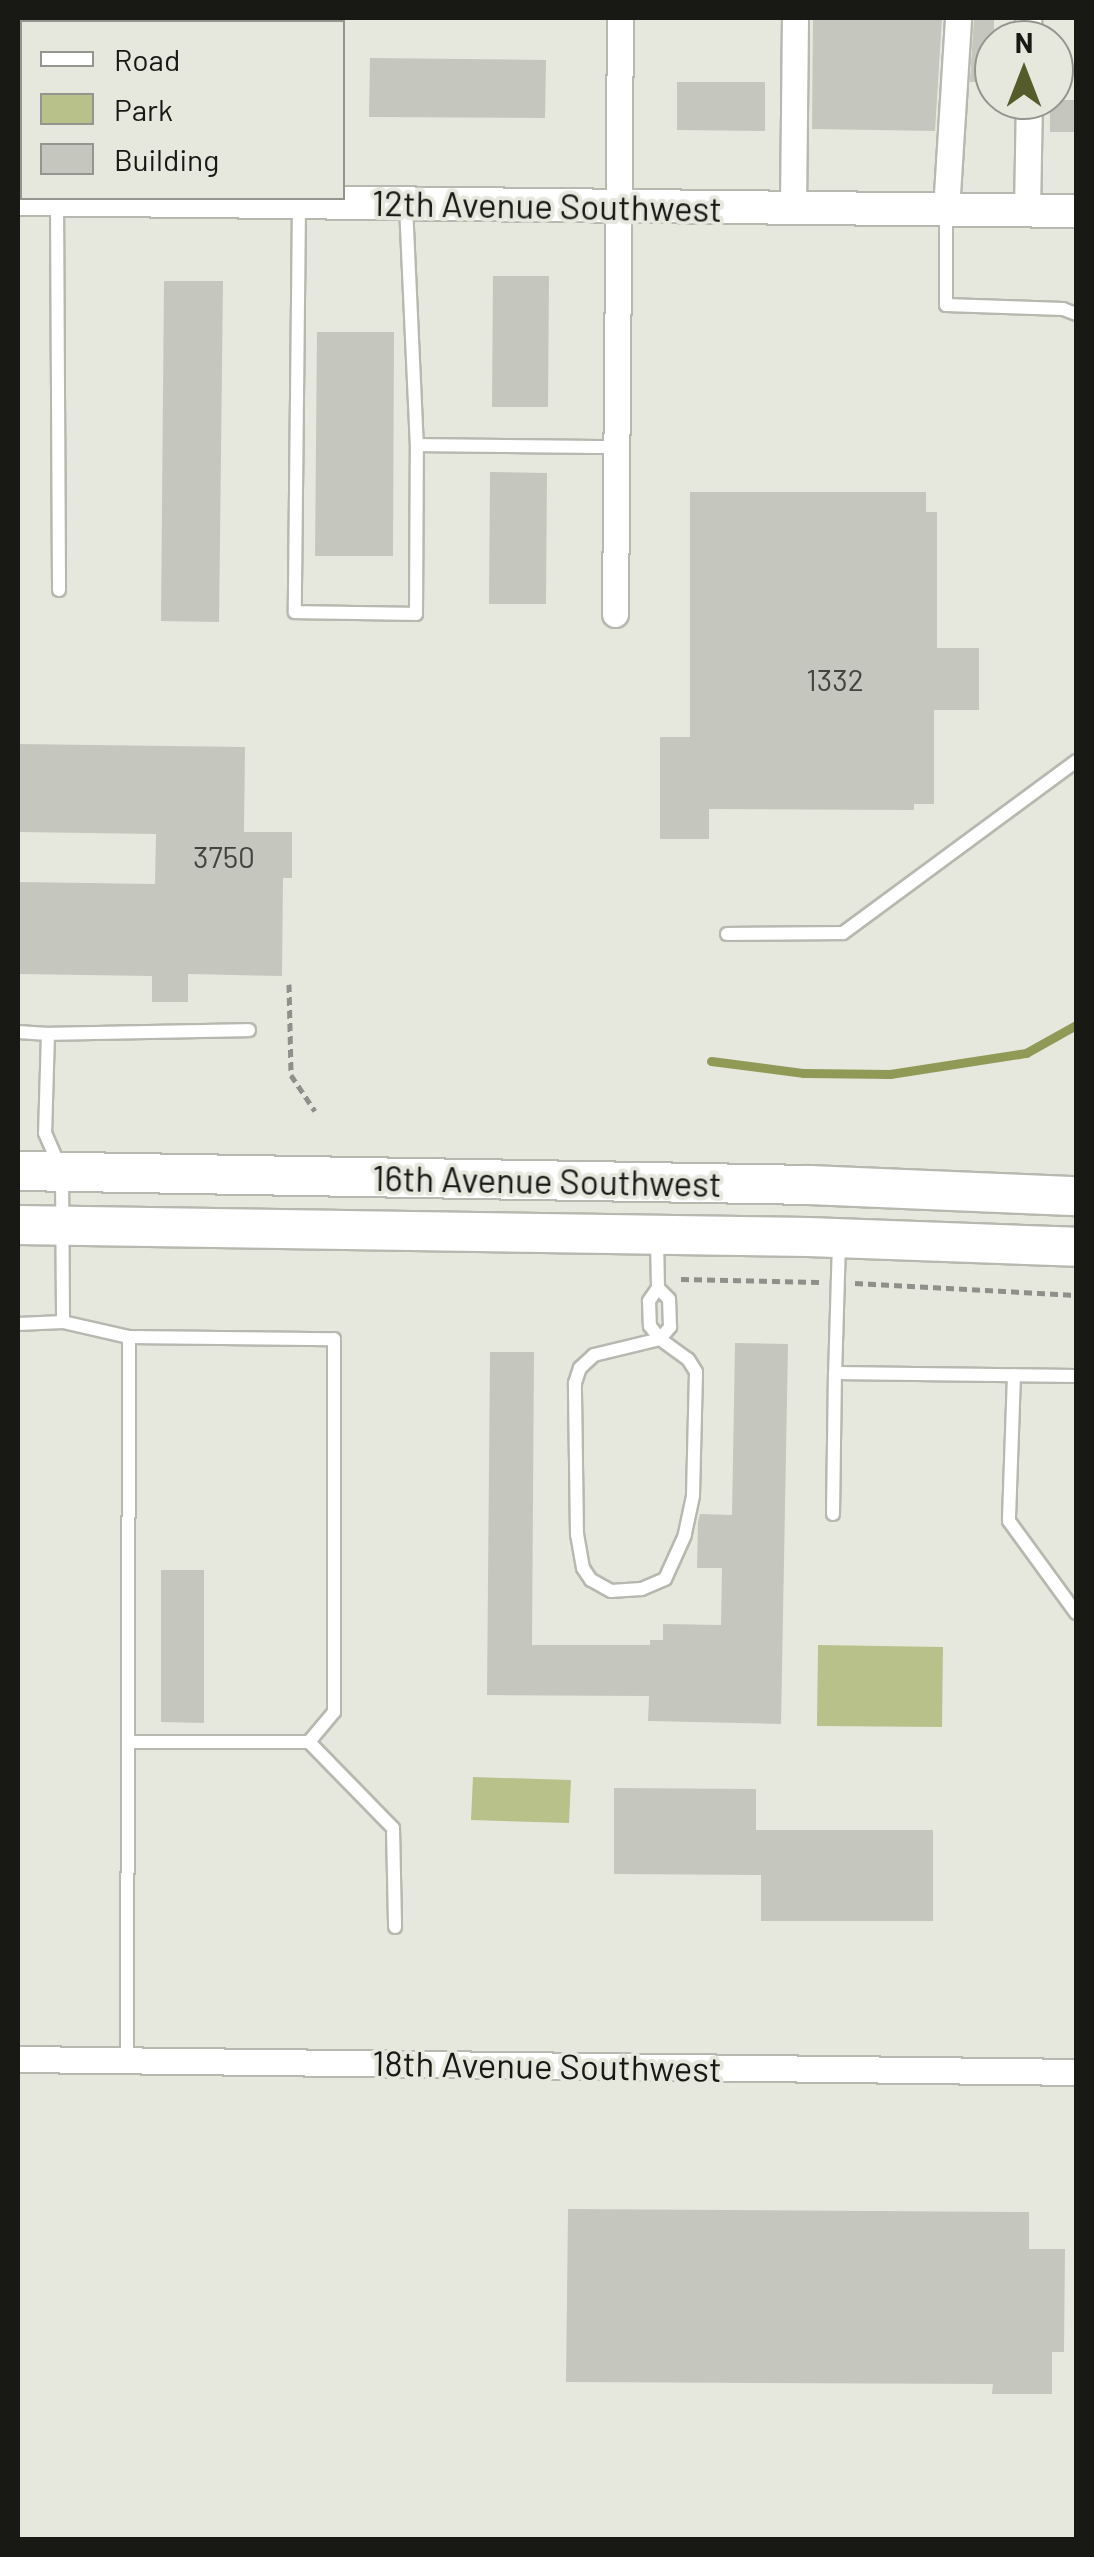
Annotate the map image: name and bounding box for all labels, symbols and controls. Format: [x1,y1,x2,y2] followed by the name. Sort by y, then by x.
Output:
[20,20,345,200] legend
[974,20,1074,120] north arrow
[1015,25,1033,59] text: N
[114,41,180,77] text: Road
[114,91,173,127] text: Park
[114,141,219,177] text: Building
[372,181,722,229] street label: 12th Avenue Southwest
[806,661,864,697] house number: 1332
[193,838,255,874] house number: 3750
[372,1156,722,1204] street label: 16th Avenue Southwest
[372,2041,722,2089] street label: 18th Avenue Southwest

